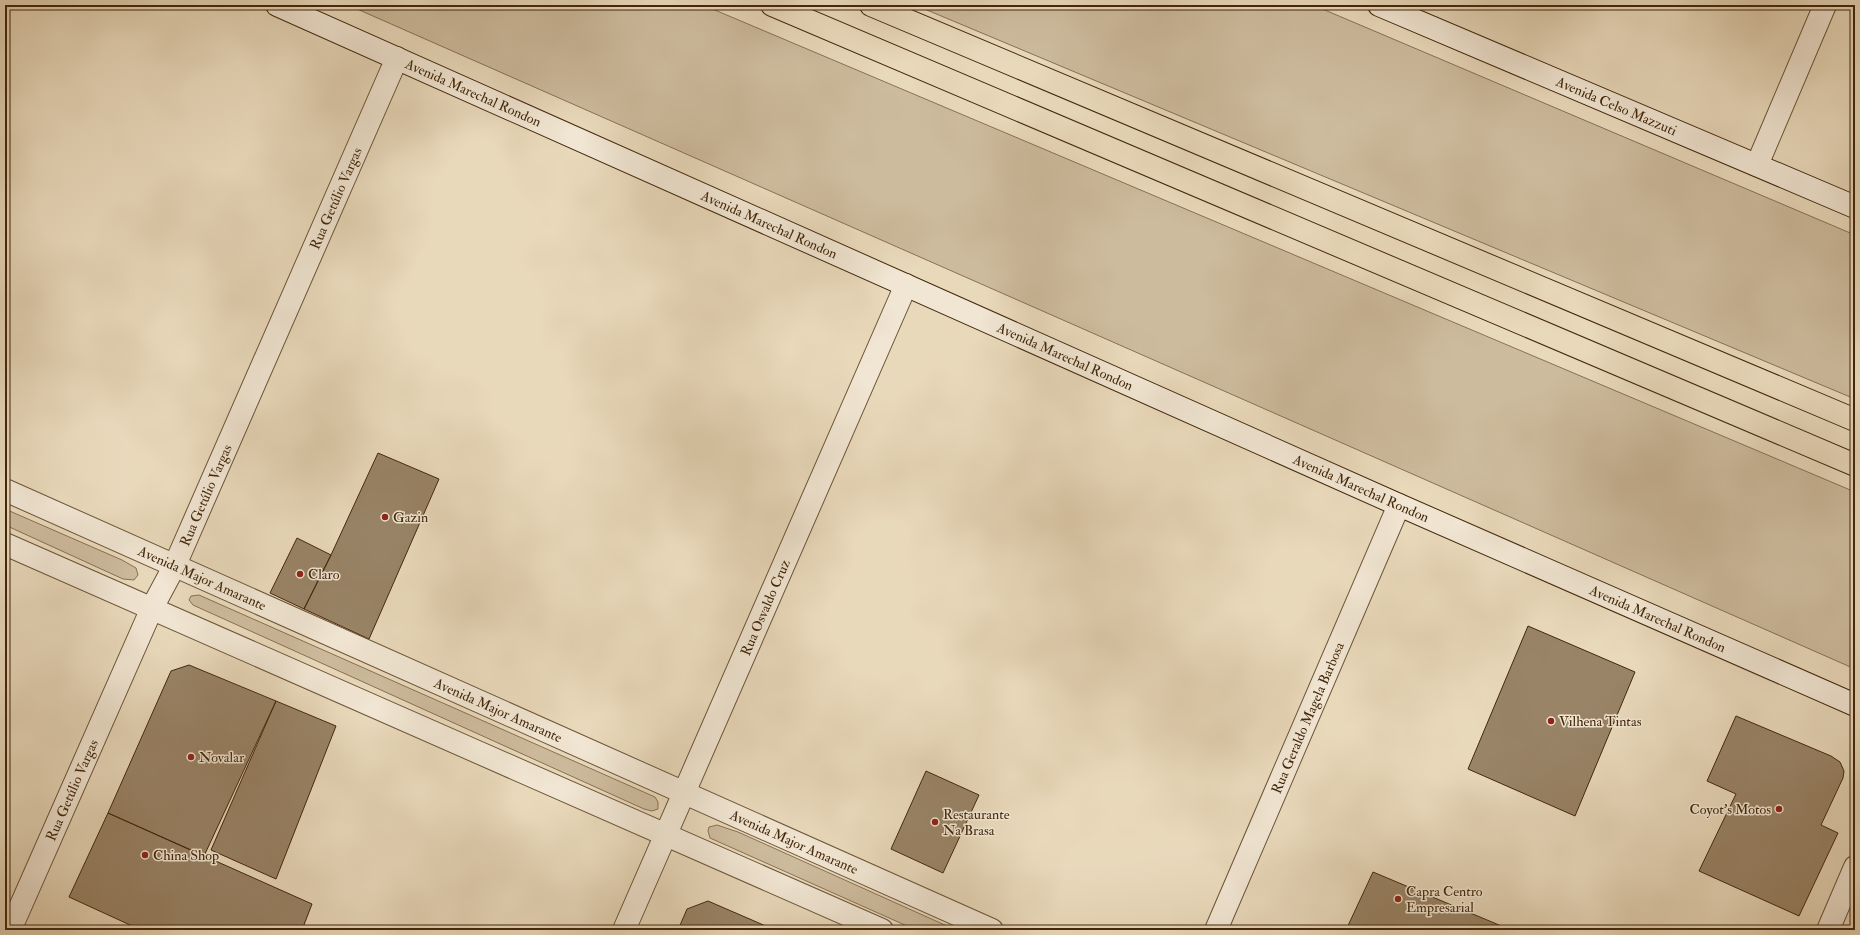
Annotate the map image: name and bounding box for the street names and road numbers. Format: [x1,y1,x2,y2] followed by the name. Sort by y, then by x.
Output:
[402,54,544,130] street label: Avenida Marechal Rondon
[1553,72,1680,139] street label: Avenida Celso Mazzuti
[306,145,365,252] street label: Rua Getúlio Vargas
[698,186,840,262] street label: Avenida Marechal Rondon
[994,318,1136,394] street label: Avenida Marechal Rondon
[176,441,235,549] street label: Rua Getúlio Vargas
[1290,450,1432,526] street label: Avenida Marechal Rondon
[135,542,269,614] street label: Avenida Major Amarante
[737,557,794,658] street label: Rua Osvaldo Cruz
[1586,581,1729,656] street label: Avenida Marechal Rondon
[1267,639,1348,796] street label: Rua Geraldo Magela Barbosa
[431,674,565,746] street label: Avenida Major Amarante
[42,736,102,843] street label: Rua Getúlio Vargas
[727,805,861,878] street label: Avenida Major Amarante

